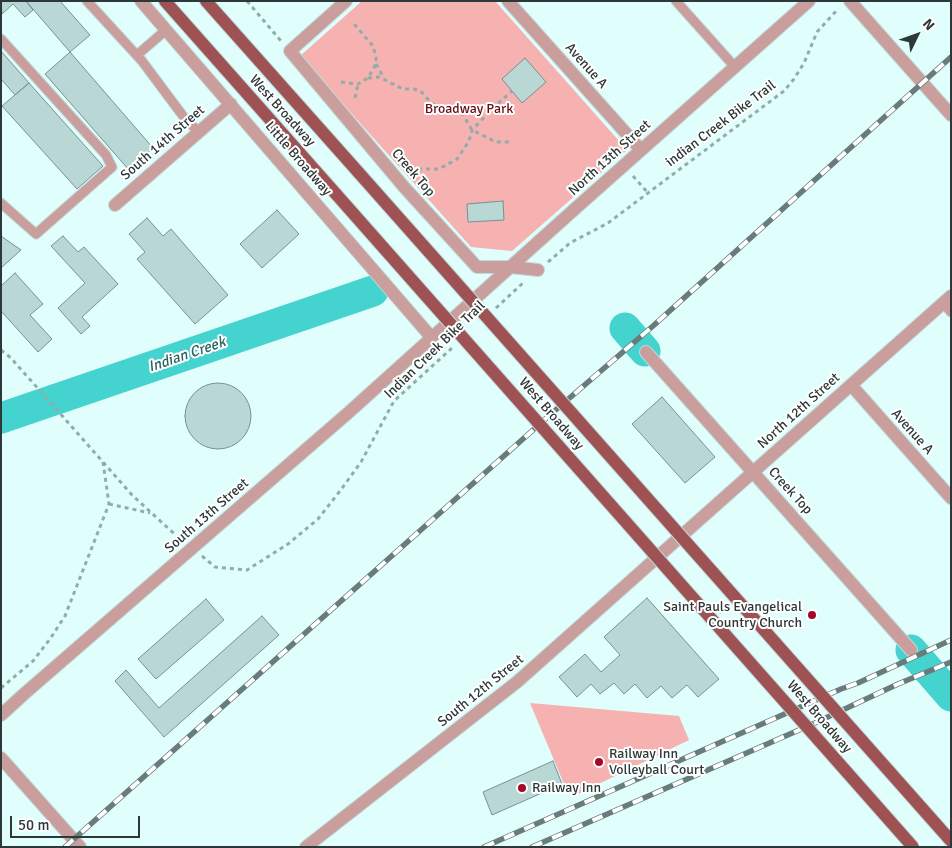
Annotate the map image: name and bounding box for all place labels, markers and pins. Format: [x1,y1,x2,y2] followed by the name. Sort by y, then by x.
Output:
[663,599,802,632] place label: Saint Pauls Evangelical Country Church
[806,609,818,621] marker: Saint Pauls Evangelical Country Church
[609,746,704,779] place label: Railway Inn Volleyball Court
[593,756,605,768] marker: Railway Inn Volleyball Court
[532,780,601,796] place label: Railway Inn
[516,782,528,794] marker: Railway Inn

